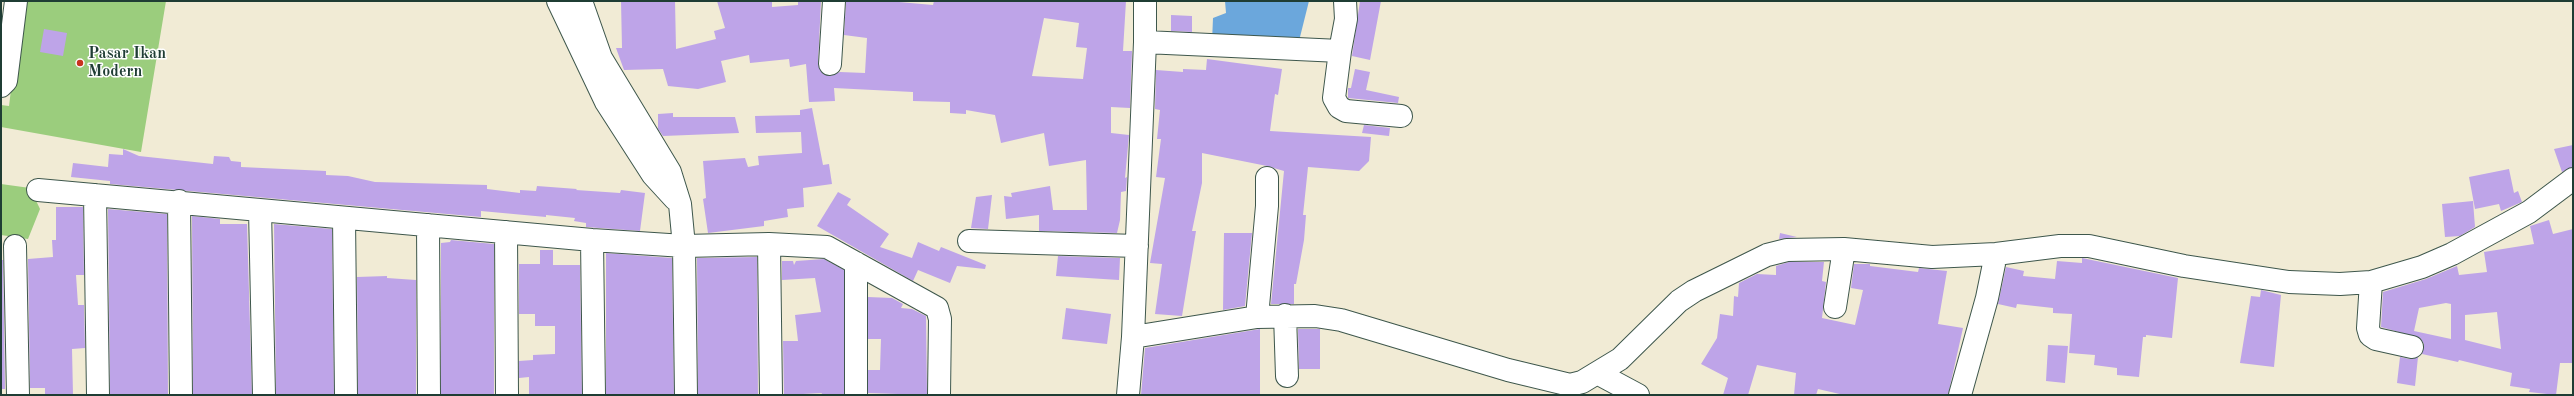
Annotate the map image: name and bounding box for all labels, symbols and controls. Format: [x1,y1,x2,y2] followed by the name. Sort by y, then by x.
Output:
[88,44,166,82] place label: Pasar Ikan Modern
[75,58,85,68] marker: Pasar Ikan Modern

